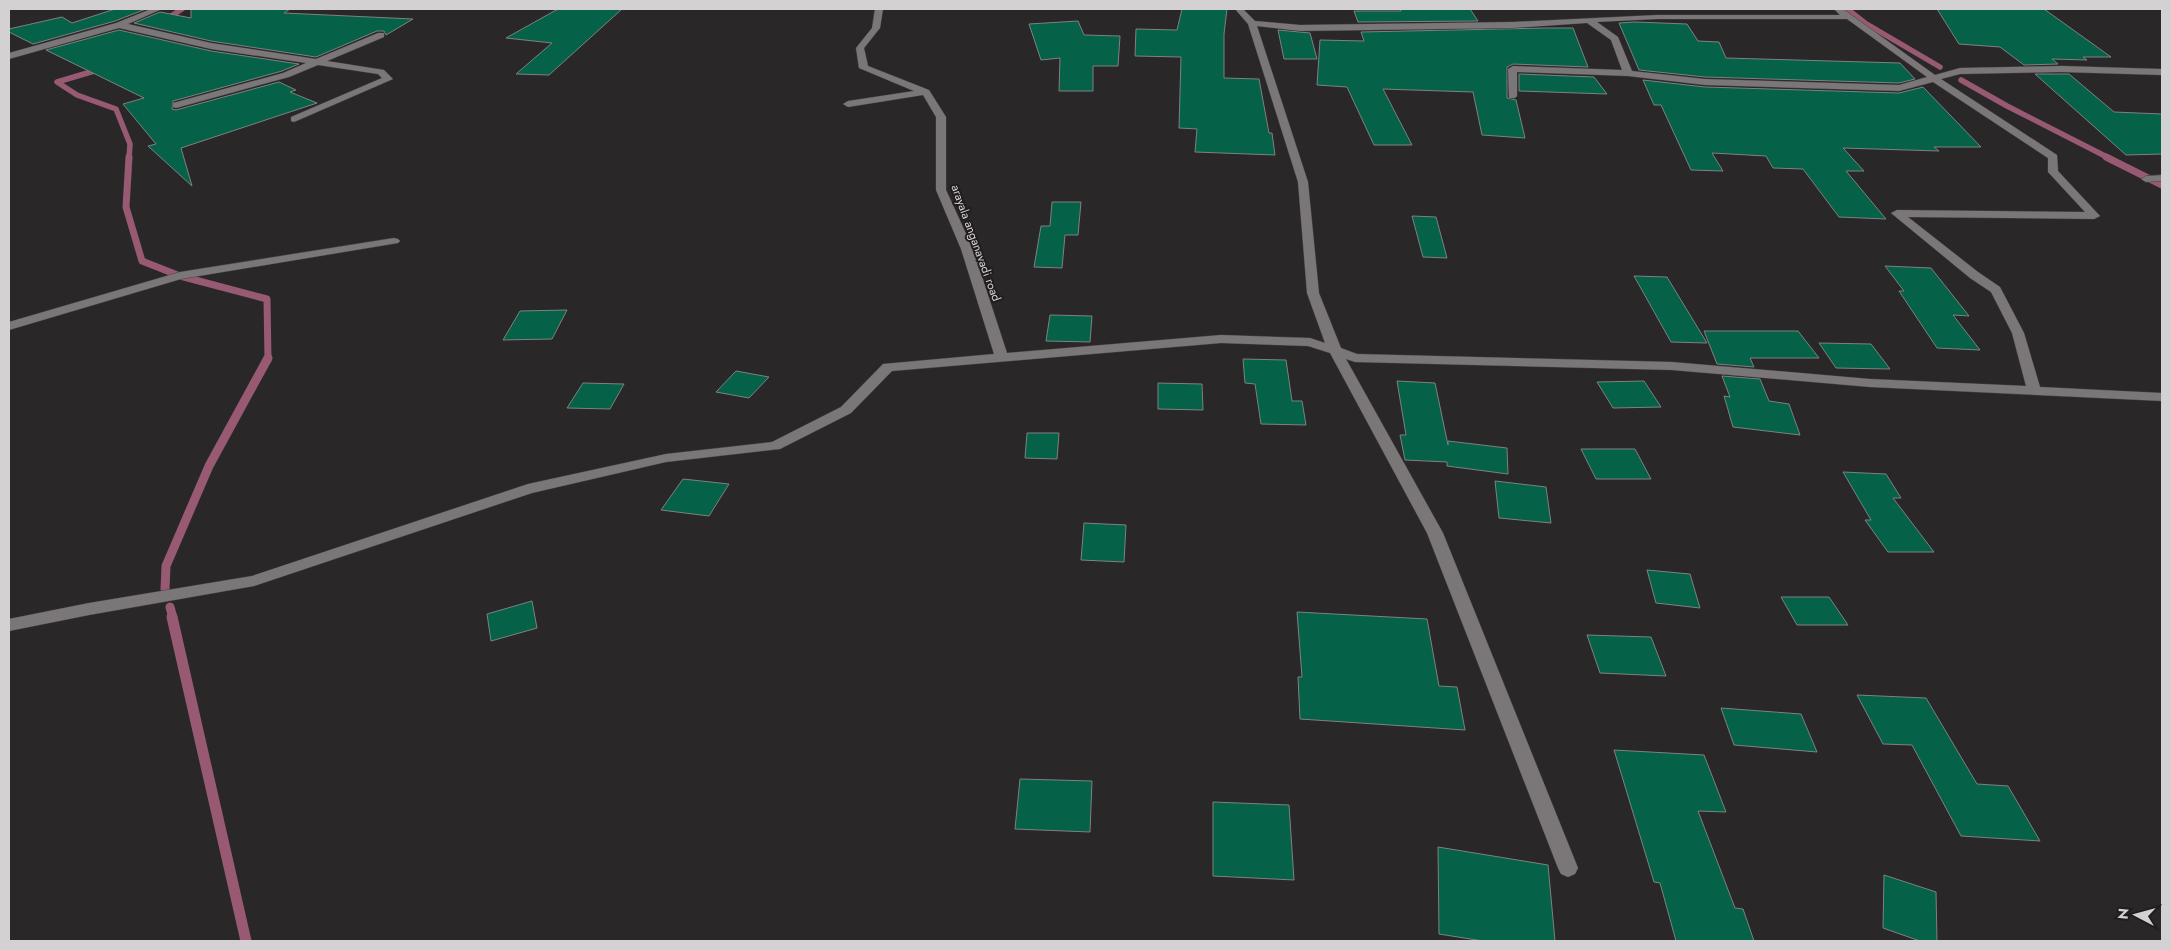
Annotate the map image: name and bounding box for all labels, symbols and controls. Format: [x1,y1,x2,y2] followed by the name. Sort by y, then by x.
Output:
[946,182,1006,304] street label: arayala anganavadi road
[2111,890,2161,940] north arrow
[2113,907,2134,920] text: N

